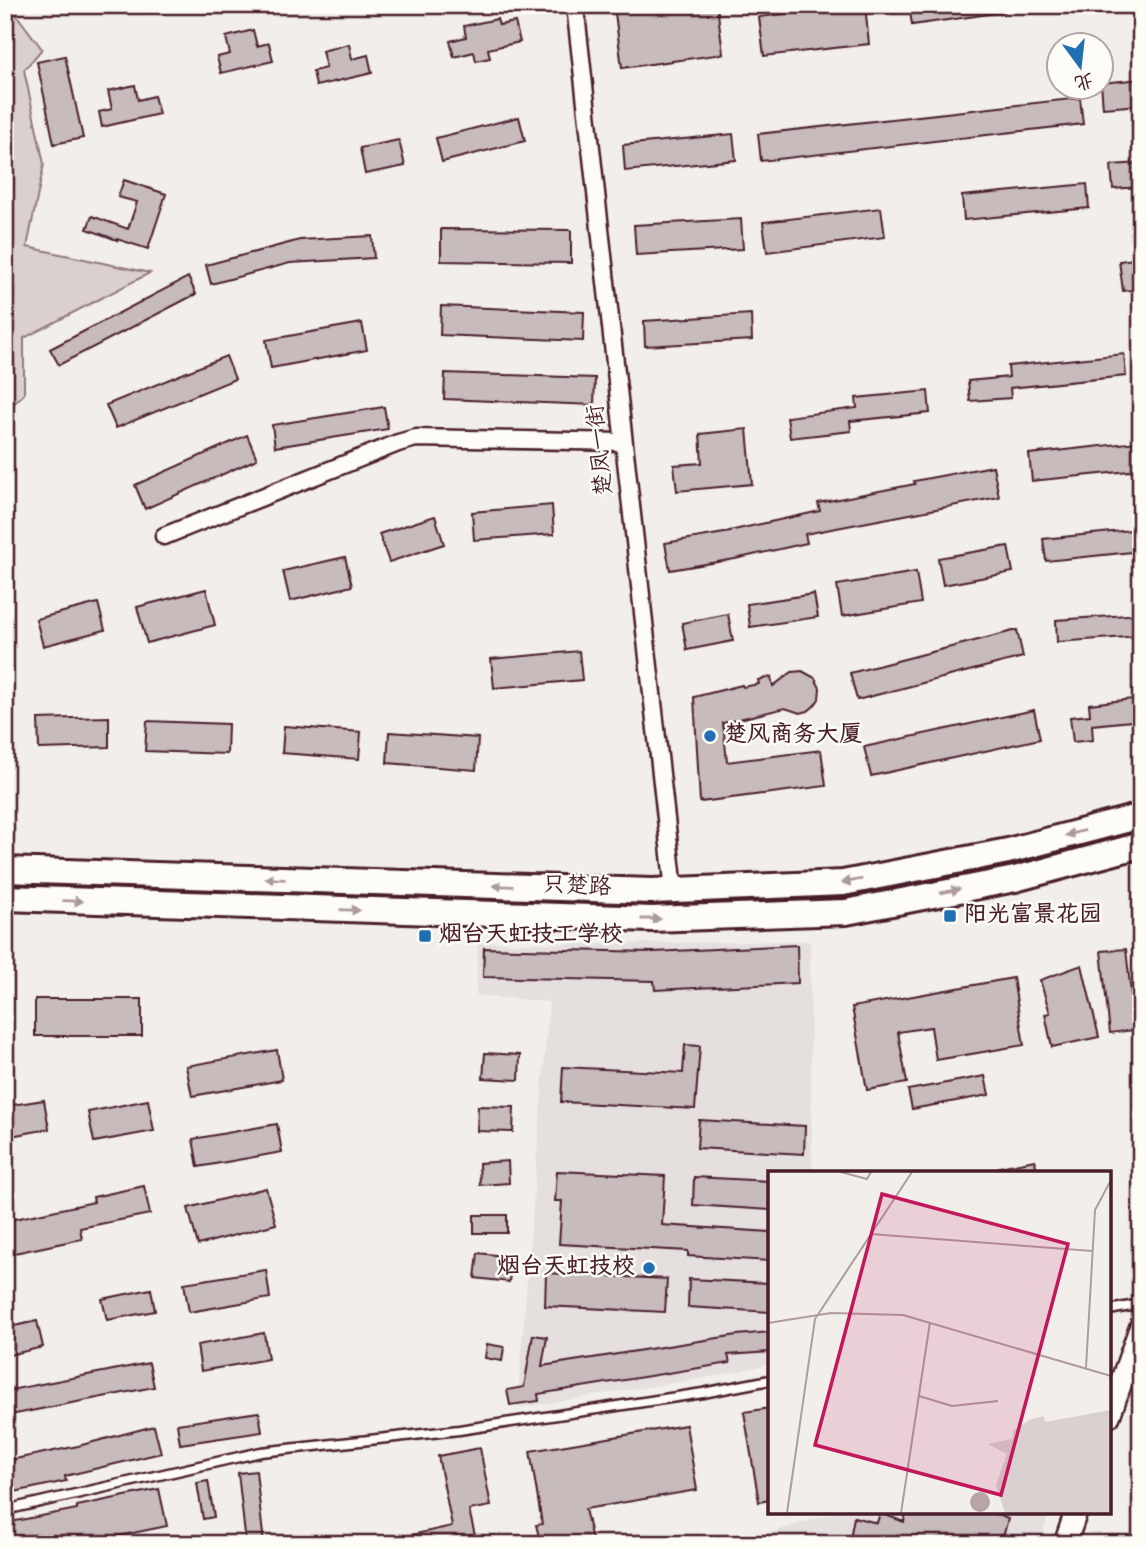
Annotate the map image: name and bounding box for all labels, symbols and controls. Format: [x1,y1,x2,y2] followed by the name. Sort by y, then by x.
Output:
[1044,32,1114,102] north arrow
[1071,64,1096,95] text: 北
[581,403,623,497] street label: 楚凤一街
[724,720,862,753] place label: 楚风商务大厦
[702,728,718,744] marker: 楚风商务大厦
[1064,828,1086,839] one-way arrow
[542,870,612,906] street label: 只楚路
[264,873,286,884] one-way arrow
[841,876,863,887] one-way arrow
[492,880,514,892] one-way arrow
[939,886,961,897] one-way arrow
[63,895,85,906] one-way arrow
[964,900,1102,933] place label: 阳光富景花园
[339,904,361,915] one-way arrow
[942,908,958,924] marker: 阳光富景花园
[640,913,662,925] one-way arrow
[439,920,623,953] place label: 烟台天虹技工学校
[417,928,433,944] marker: 烟台天虹技工学校
[768,1171,1111,1514] inset map
[497,1252,635,1285] place label: 烟台天虹技校
[641,1260,657,1276] marker: 烟台天虹技校

